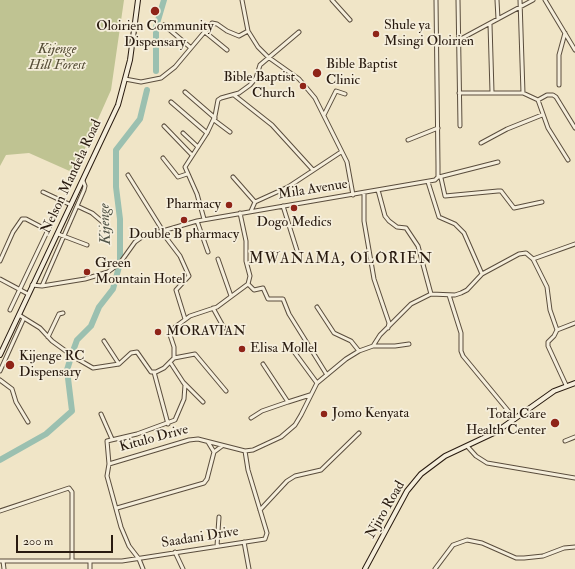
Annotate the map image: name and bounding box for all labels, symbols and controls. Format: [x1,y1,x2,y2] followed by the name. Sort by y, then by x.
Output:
[149,5,161,17] marker: Oloirien Community Dispensary
[384,18,474,50] place label: Shule ya Msingi Oloirien
[96,19,214,52] place label: Oloirien Community Dispensary
[371,29,381,39] marker: Shule ya Msingi Oloirien
[29,42,85,74] park label: Kijenge Hill Forest
[326,57,397,90] place label: Bible Baptist Clinic
[311,67,323,79] marker: Bible Baptist Clinic
[224,70,295,102] place label: Bible Baptist Church
[298,81,308,91] marker: Bible Baptist Church
[38,117,106,237] street label: Nelson Mandela Road
[277,176,349,204] street label: Mila Avenue
[166,197,221,213] place label: Pharmacy
[224,200,234,210] marker: Pharmacy
[96,203,116,245] water label: Kijenge
[289,203,299,213] marker: Dogo Medics
[179,215,189,225] marker: Double B pharmacy
[257,215,331,231] place label: Dogo Medics
[129,227,239,243] place label: Double B pharmacy
[249,251,433,269] district label: MWANAMA, OLORIEN
[95,256,186,288] place label: Green Mountain Hotel
[82,267,92,277] marker: Green Mountain Hotel
[166,324,246,340] place label: MORAVIAN
[153,327,163,337] marker: MORAVIAN
[250,341,317,357] place label: Elisa Mollel
[237,344,247,354] marker: Elisa Mollel
[19,349,84,382] place label: Kijenge RC Dispensary
[4,359,16,371] marker: Kijenge RC Dispensary
[332,406,409,422] place label: Jomo Kenyata
[466,407,546,440] place label: Total Care Health Center
[319,409,329,419] marker: Jomo Kenyata
[549,417,561,429] marker: Total Care Health Center
[118,422,190,456] street label: Kitulo Drive
[363,478,409,542] street label: Njiro Road
[160,524,240,552] street label: Saadani Drive
[18,527,115,553] scale bar
[23,534,53,549] text: 200 m

